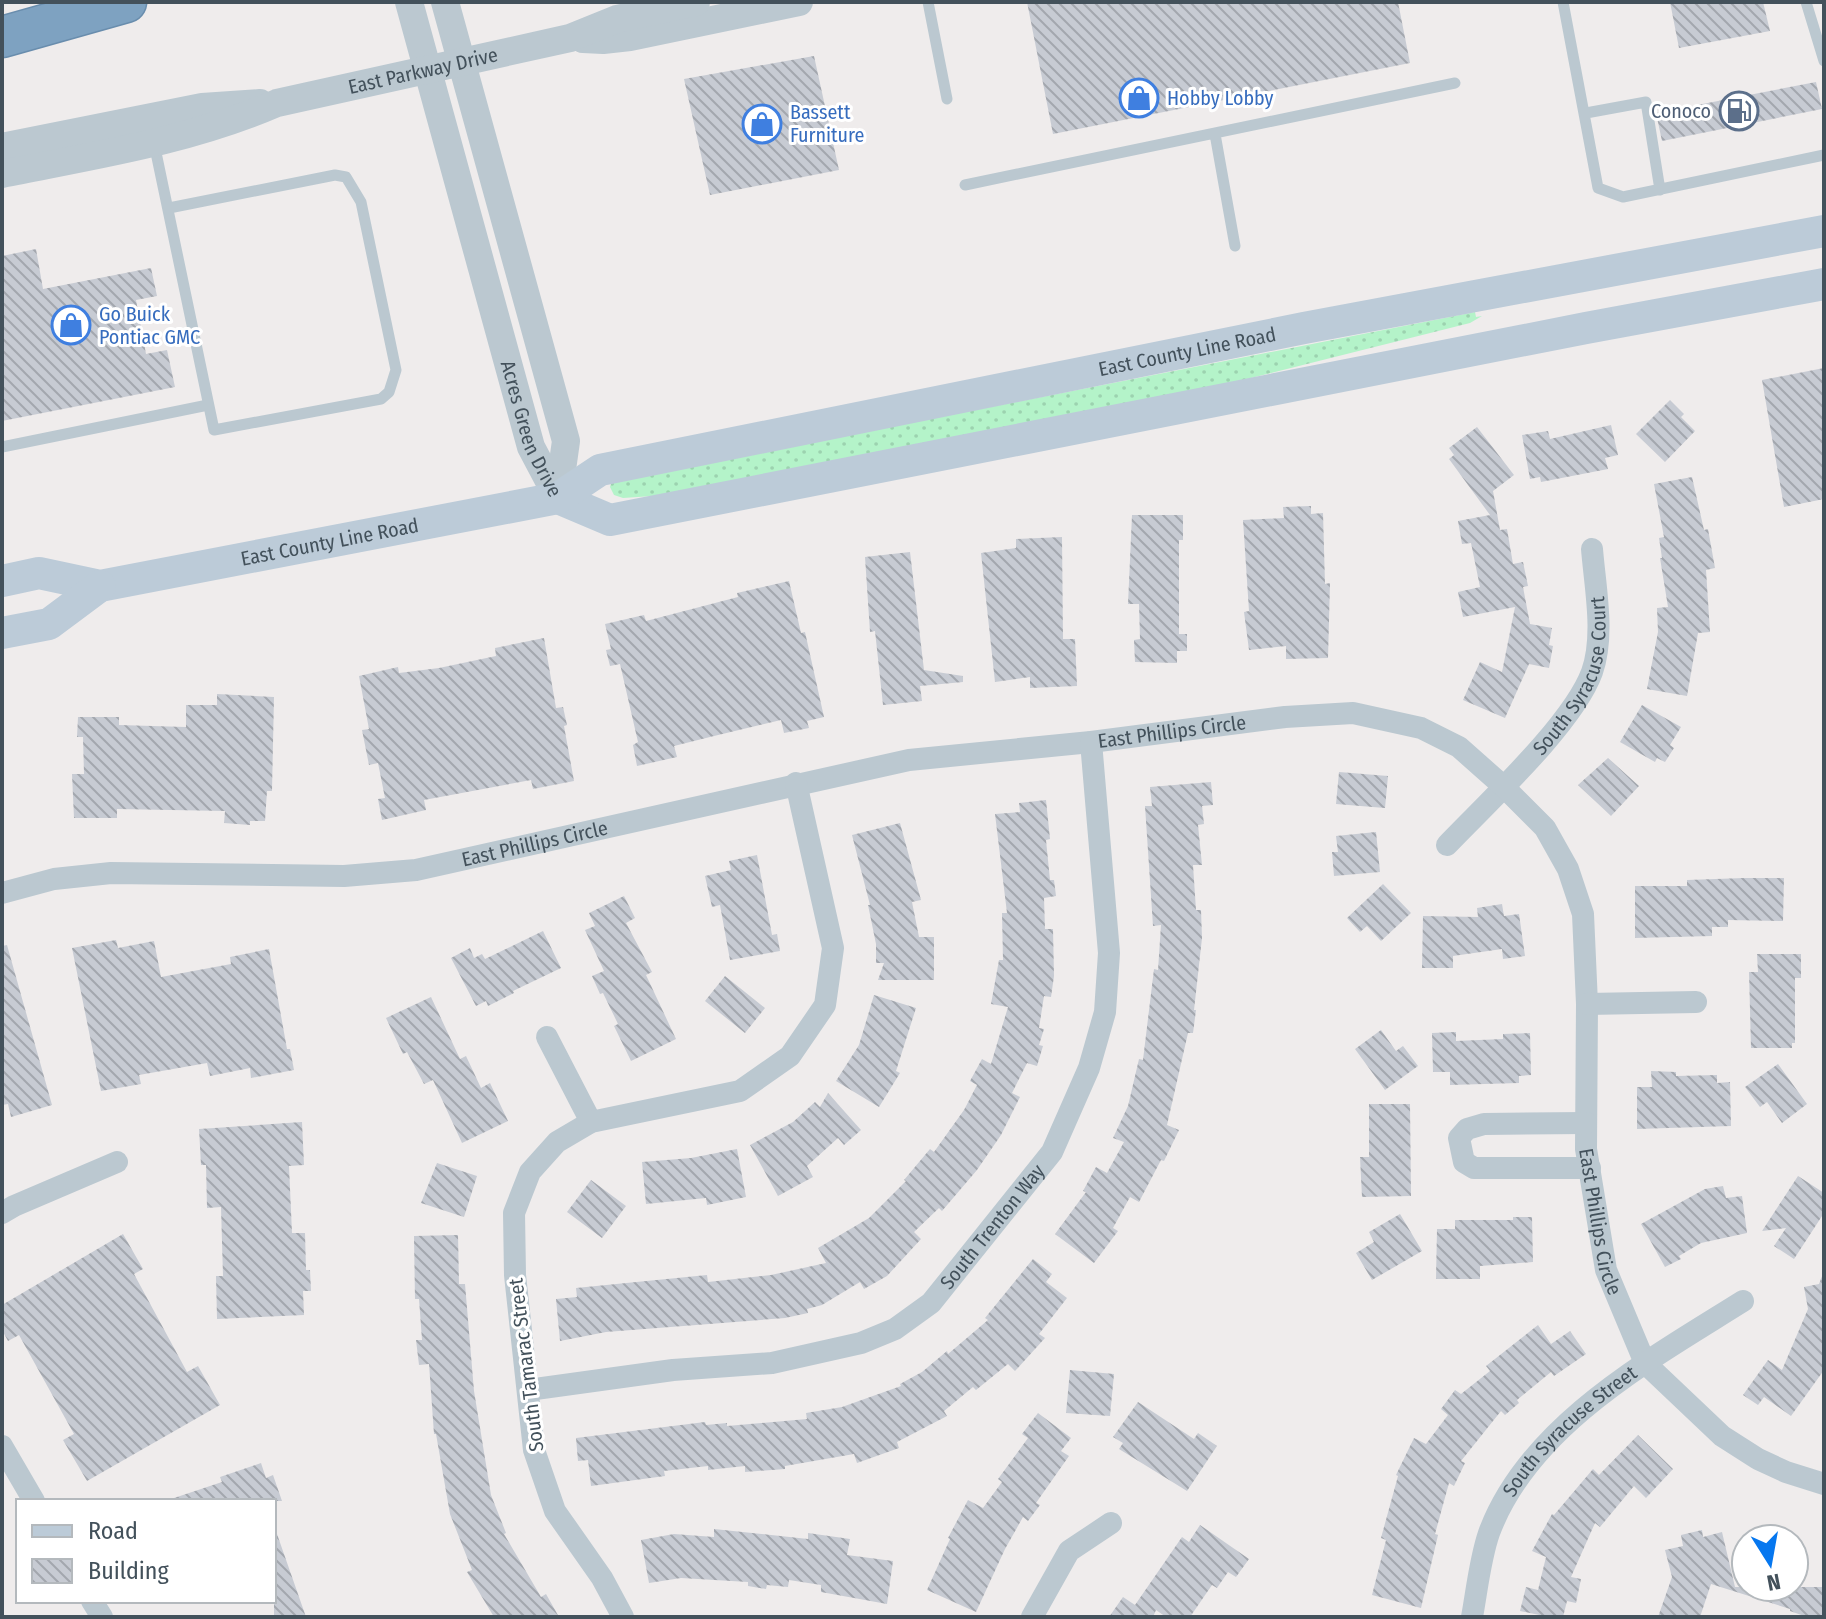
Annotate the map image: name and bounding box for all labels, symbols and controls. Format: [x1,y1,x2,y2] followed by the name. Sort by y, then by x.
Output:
[346,42,500,99] street label: East Parkway Drive
[1118,77,1160,119] shop icon: Hobby Lobby
[1167,86,1274,110] place label: Hobby Lobby
[1718,90,1760,132] fuel station icon: Conoco
[1651,99,1711,123] place label: Conoco
[790,100,864,147] place label: Bassett Furniture
[741,103,783,145] shop icon: Bassett Furniture
[99,302,200,349] place label: Go Buick Pontiac GMC
[50,304,92,346] shop icon: Go Buick Pontiac GMC
[1096,322,1278,381] street label: East County Line Road
[496,358,567,501] street label: Acres Green Drive
[239,513,421,571] street label: East County Line Road
[1528,595,1611,760] street label: South Syracuse Court
[1096,710,1247,753] street label: East Phillips Circle
[459,816,610,871] street label: East Phillips Circle
[1574,1147,1627,1298] street label: East Phillips Circle
[935,1159,1050,1294] street label: South Trenton Way
[503,1276,549,1453] street label: South Tamarac Street
[1497,1360,1642,1501] street label: South Syracuse Street
[16,1499,276,1603] legend
[88,1517,138,1545] text: Road
[1730,1523,1810,1603] north arrow
[88,1557,170,1585] text: Building
[1765,1568,1783,1597] text: N

